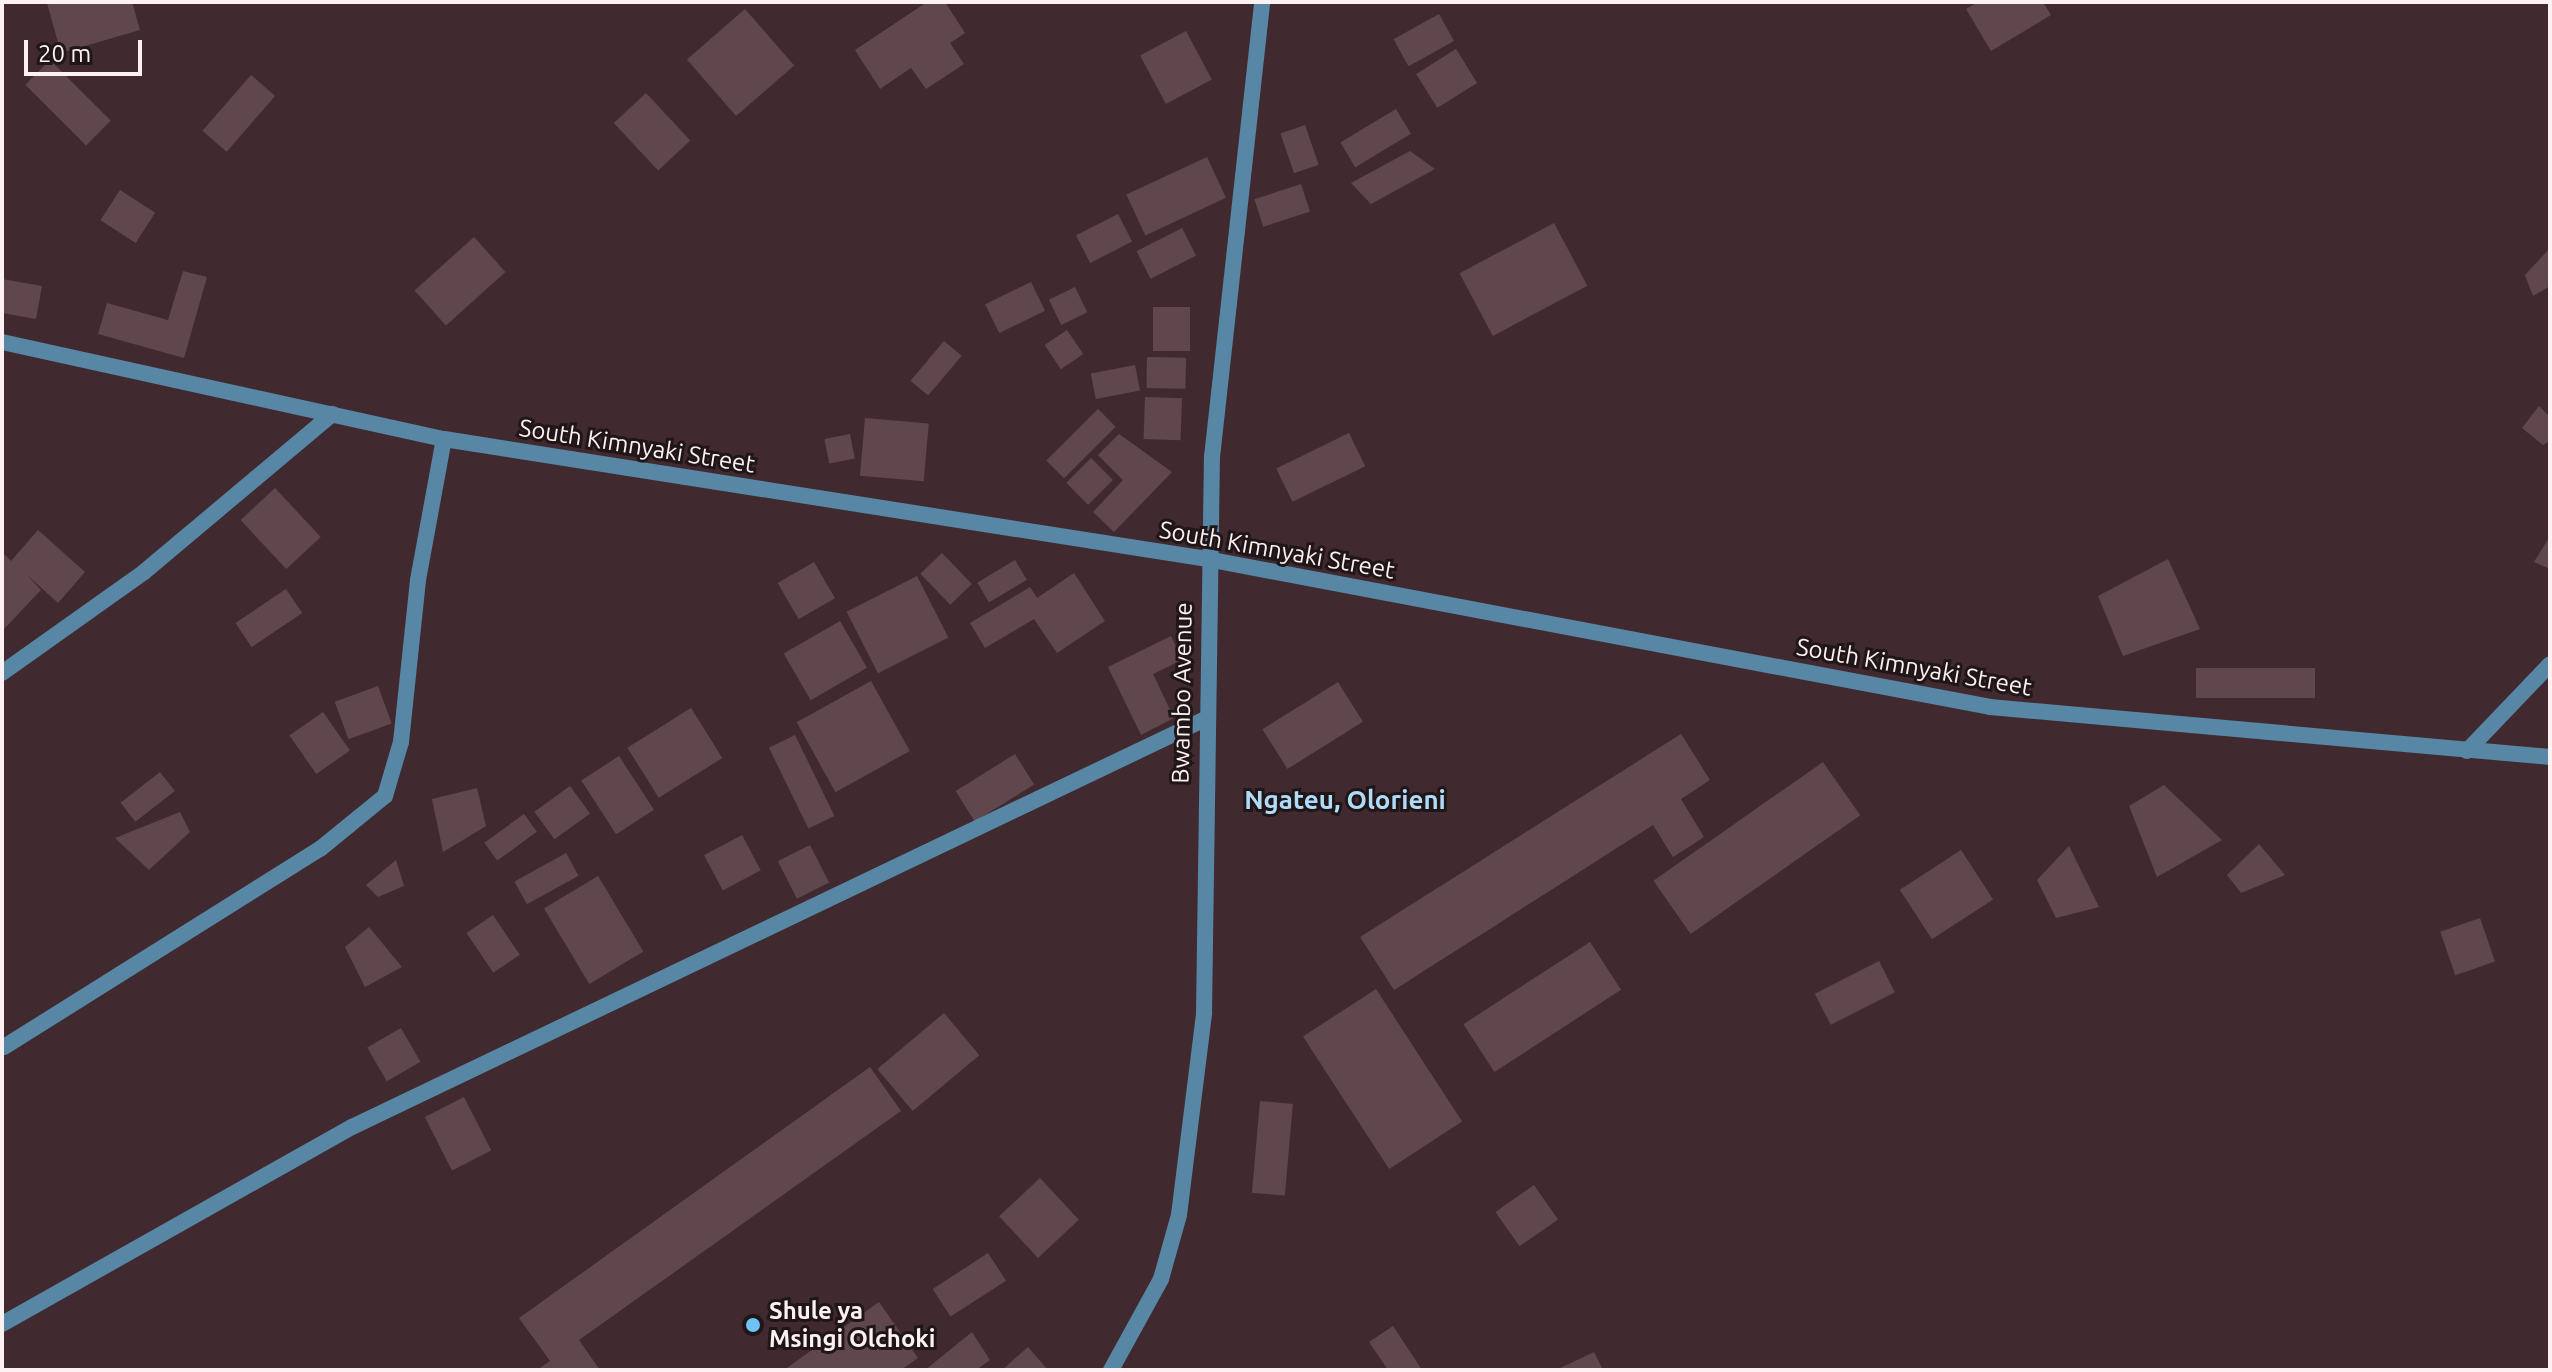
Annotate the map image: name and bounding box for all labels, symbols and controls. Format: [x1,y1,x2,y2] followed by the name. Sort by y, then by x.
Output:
[28,24,146,74] scale bar
[38,40,91,67] text: 20 m
[517,413,757,479] street label: South Kimnyaki Street
[1157,515,1397,585] street label: South Kimnyaki Street
[1166,602,1198,784] street label: Bwambo Avenue
[1794,632,2034,702] street label: South Kimnyaki Street
[1244,784,1446,816] district label: Ngateu, Olorieni
[769,1297,935,1353] place label: Shule ya Msingi Olchoki
[744,1316,762,1334] marker: Shule ya Msingi Olchoki

